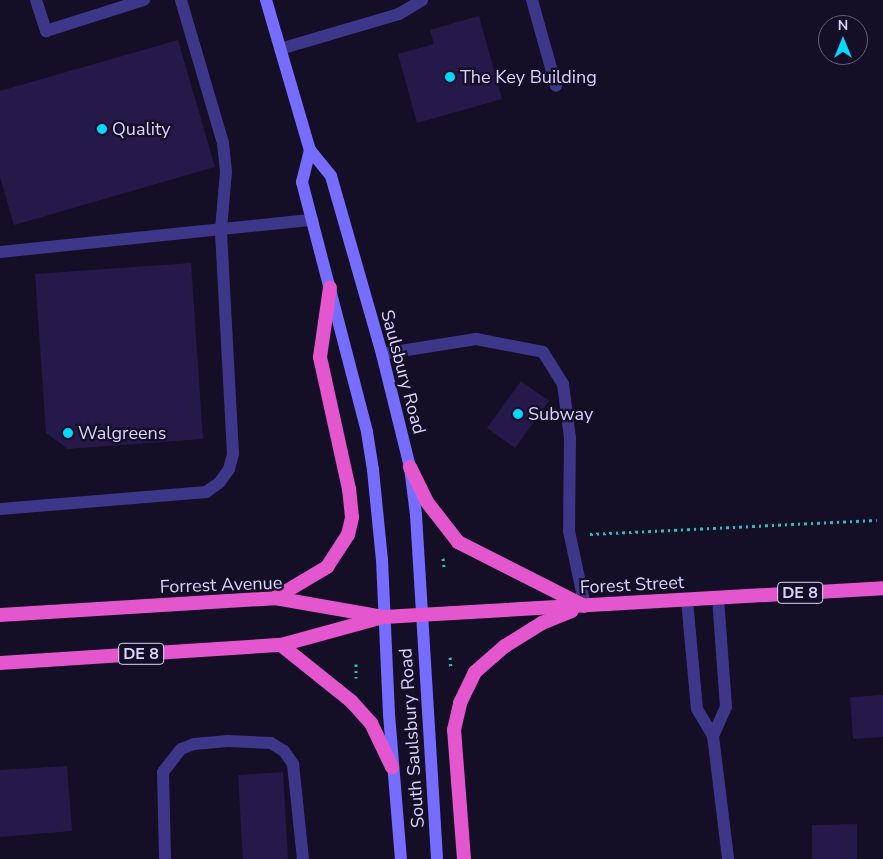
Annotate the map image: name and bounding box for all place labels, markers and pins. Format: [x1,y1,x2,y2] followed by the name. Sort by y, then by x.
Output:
[460,66,597,88] place label: The Key Building
[444,71,456,83] marker: The Key Building
[112,118,171,140] place label: Quality
[96,123,108,135] marker: Quality
[528,403,593,425] place label: Subway
[512,408,524,420] marker: Subway
[78,422,166,444] place label: Walgreens
[62,427,74,439] marker: Walgreens

